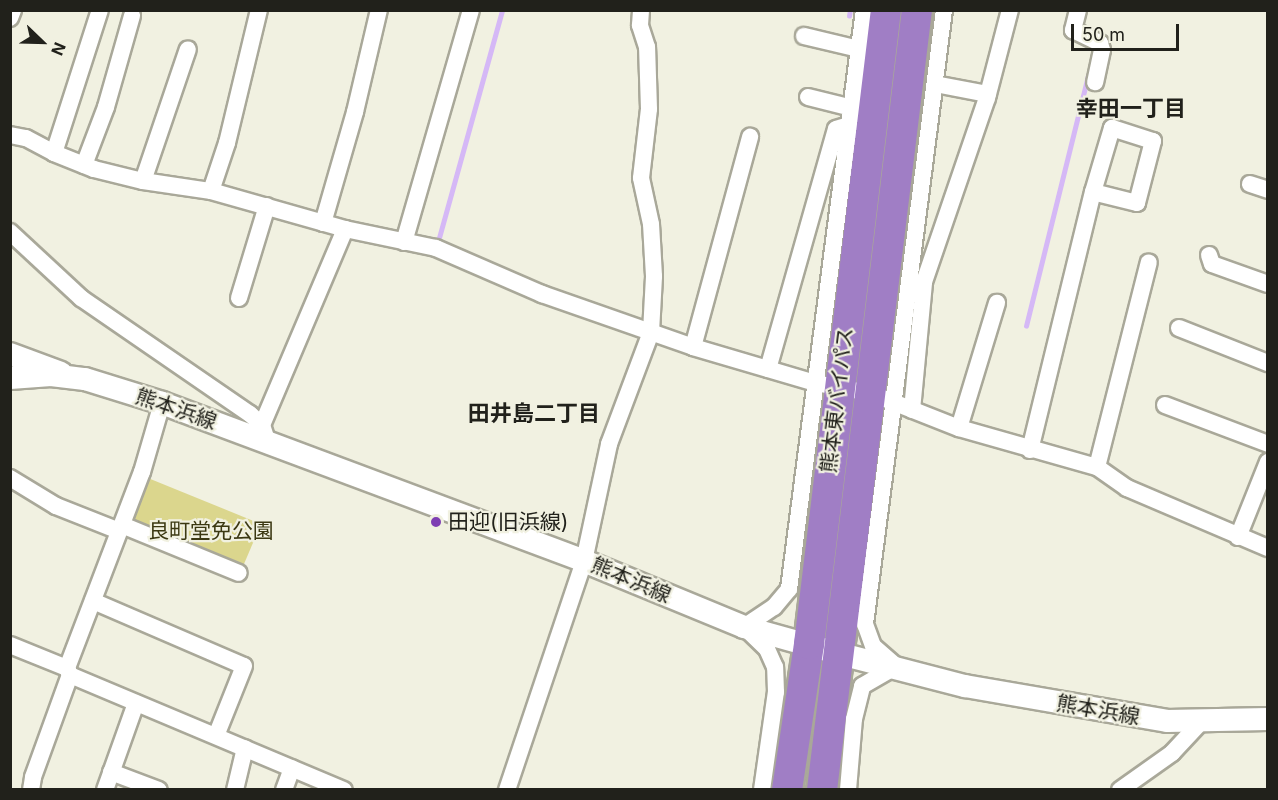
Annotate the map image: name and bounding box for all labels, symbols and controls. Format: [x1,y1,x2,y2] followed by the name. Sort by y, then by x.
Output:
[12,12,72,72] north arrow
[1074,12,1182,50] scale bar
[1082,24,1125,45] text: 50 m
[47,40,70,59] text: N
[1076,96,1186,122] district label: 幸田一丁目
[816,326,858,474] street label: 熊本東バイパス
[132,383,220,435] street label: 熊本浜線
[468,401,600,427] district label: 田井島二丁目
[448,509,568,535] place label: 田迎(旧浜線)
[429,515,443,529] marker: 田迎(旧浜線)
[148,518,274,544] park label: 良町堂免公園
[587,552,675,608] street label: 熊本浜線
[1054,690,1142,730] street label: 熊本浜線

